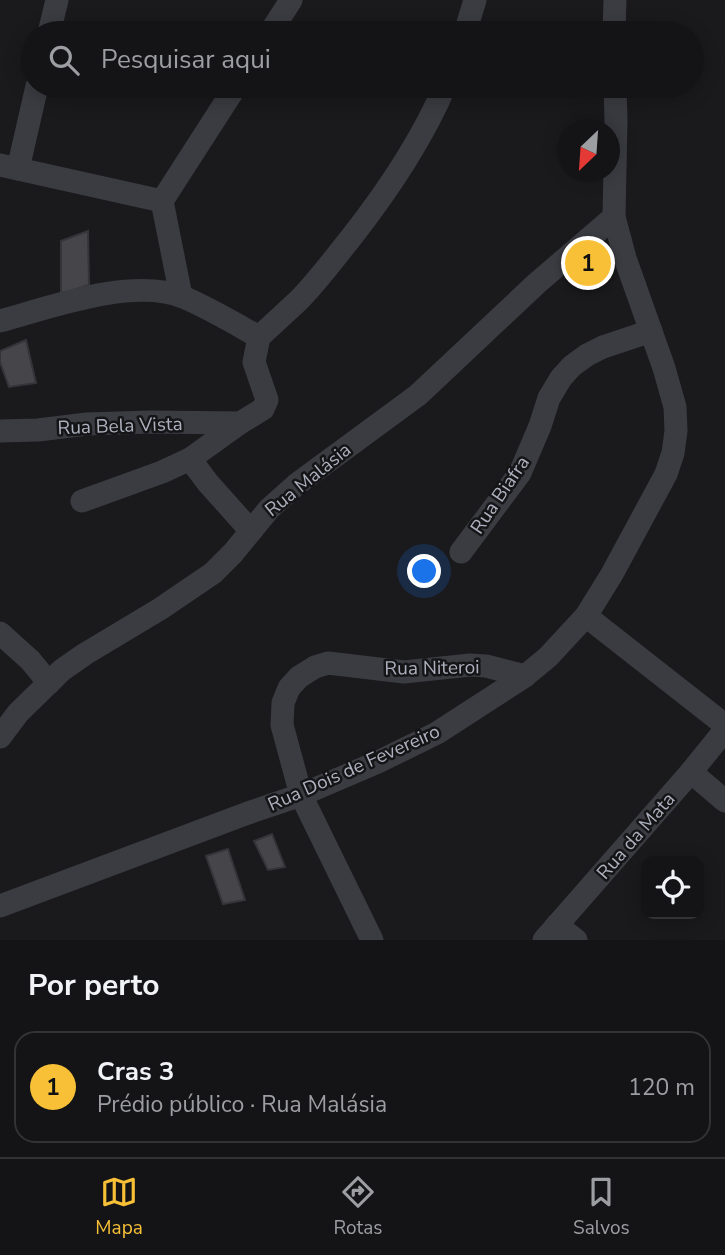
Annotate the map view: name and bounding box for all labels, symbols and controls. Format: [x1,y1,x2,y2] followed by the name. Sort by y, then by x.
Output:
[21,21,704,98] search box
[45,41,83,79] icon: search
[101,42,271,77] text: Pesquisar aqui
[557,119,620,182] north arrow
[565,237,611,289] pin: 1
[57,411,183,441] street label: Rua Bela Vista
[259,437,357,523] street label: Rua Malásia
[464,451,536,539] street label: Rua Biafra
[407,554,441,588] your location
[384,654,480,682] street label: Rua Niteroi
[264,718,444,818] street label: Rua Dois de Fevereiro
[591,787,681,885] street label: Rua da Mata
[641,856,704,919] map controls
[641,856,704,919] button: locate
[28,965,159,1006] text: Por perto
[97,1054,174,1089] text: Cras 3
[46,1072,60,1103] text: 1
[628,1072,695,1103] text: 120 m
[97,1089,387,1120] text: Prédio público · Rua Malásia
[95,1173,143,1241] tab: Mapa
[334,1173,382,1241] tab: Rotas
[573,1173,630,1241] tab: Salvos

